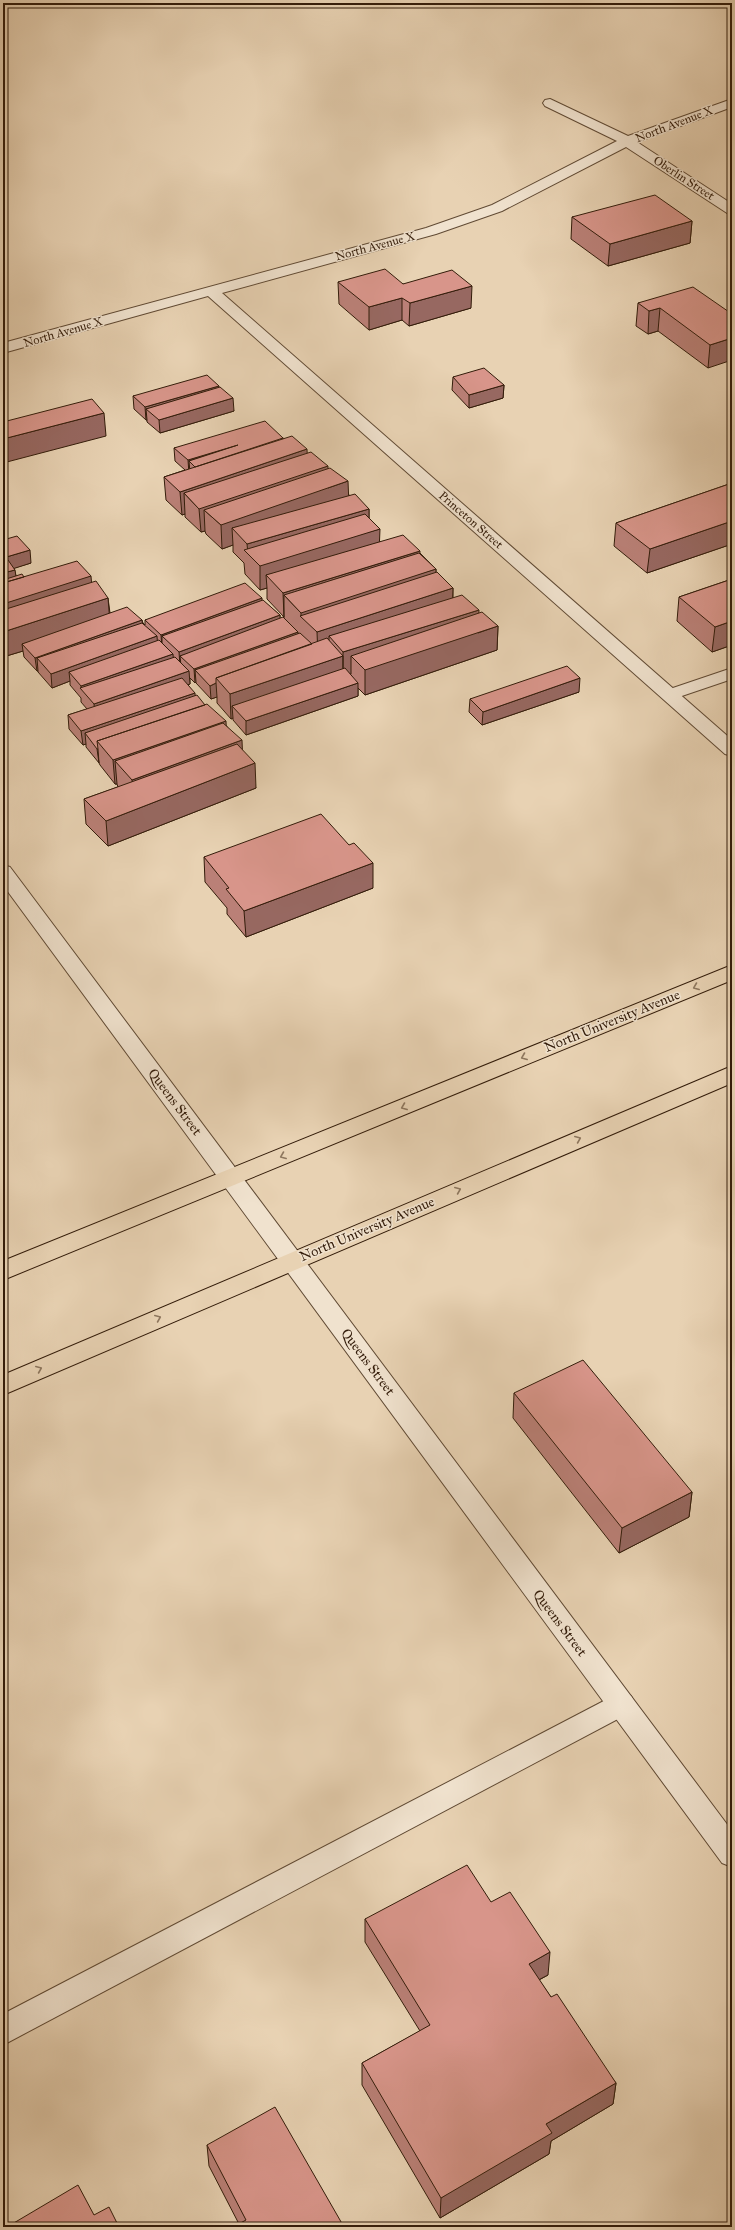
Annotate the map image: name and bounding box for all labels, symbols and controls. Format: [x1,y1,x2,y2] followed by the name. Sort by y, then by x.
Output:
[633,103,715,145] street label: North Avenue X
[651,153,718,203] street label: Oberlin Street
[334,228,417,263] street label: North Avenue X
[22,314,105,350] street label: North Avenue X
[436,488,507,552] street label: Princeton Street
[692,982,700,990] one-way arrow
[542,986,682,1056] street label: North University Avenue
[520,1053,527,1061] one-way arrow
[144,1065,206,1139] street label: Queens Street
[400,1102,407,1110] one-way arrow
[574,1136,581,1144] one-way arrow
[280,1151,288,1159] one-way arrow
[455,1187,462,1195] one-way arrow
[297,1193,437,1265] street label: North University Avenue
[155,1315,162,1323] one-way arrow
[337,1325,399,1399] street label: Queens Street
[35,1366,42,1374] one-way arrow
[529,1586,591,1660] street label: Queens Street

